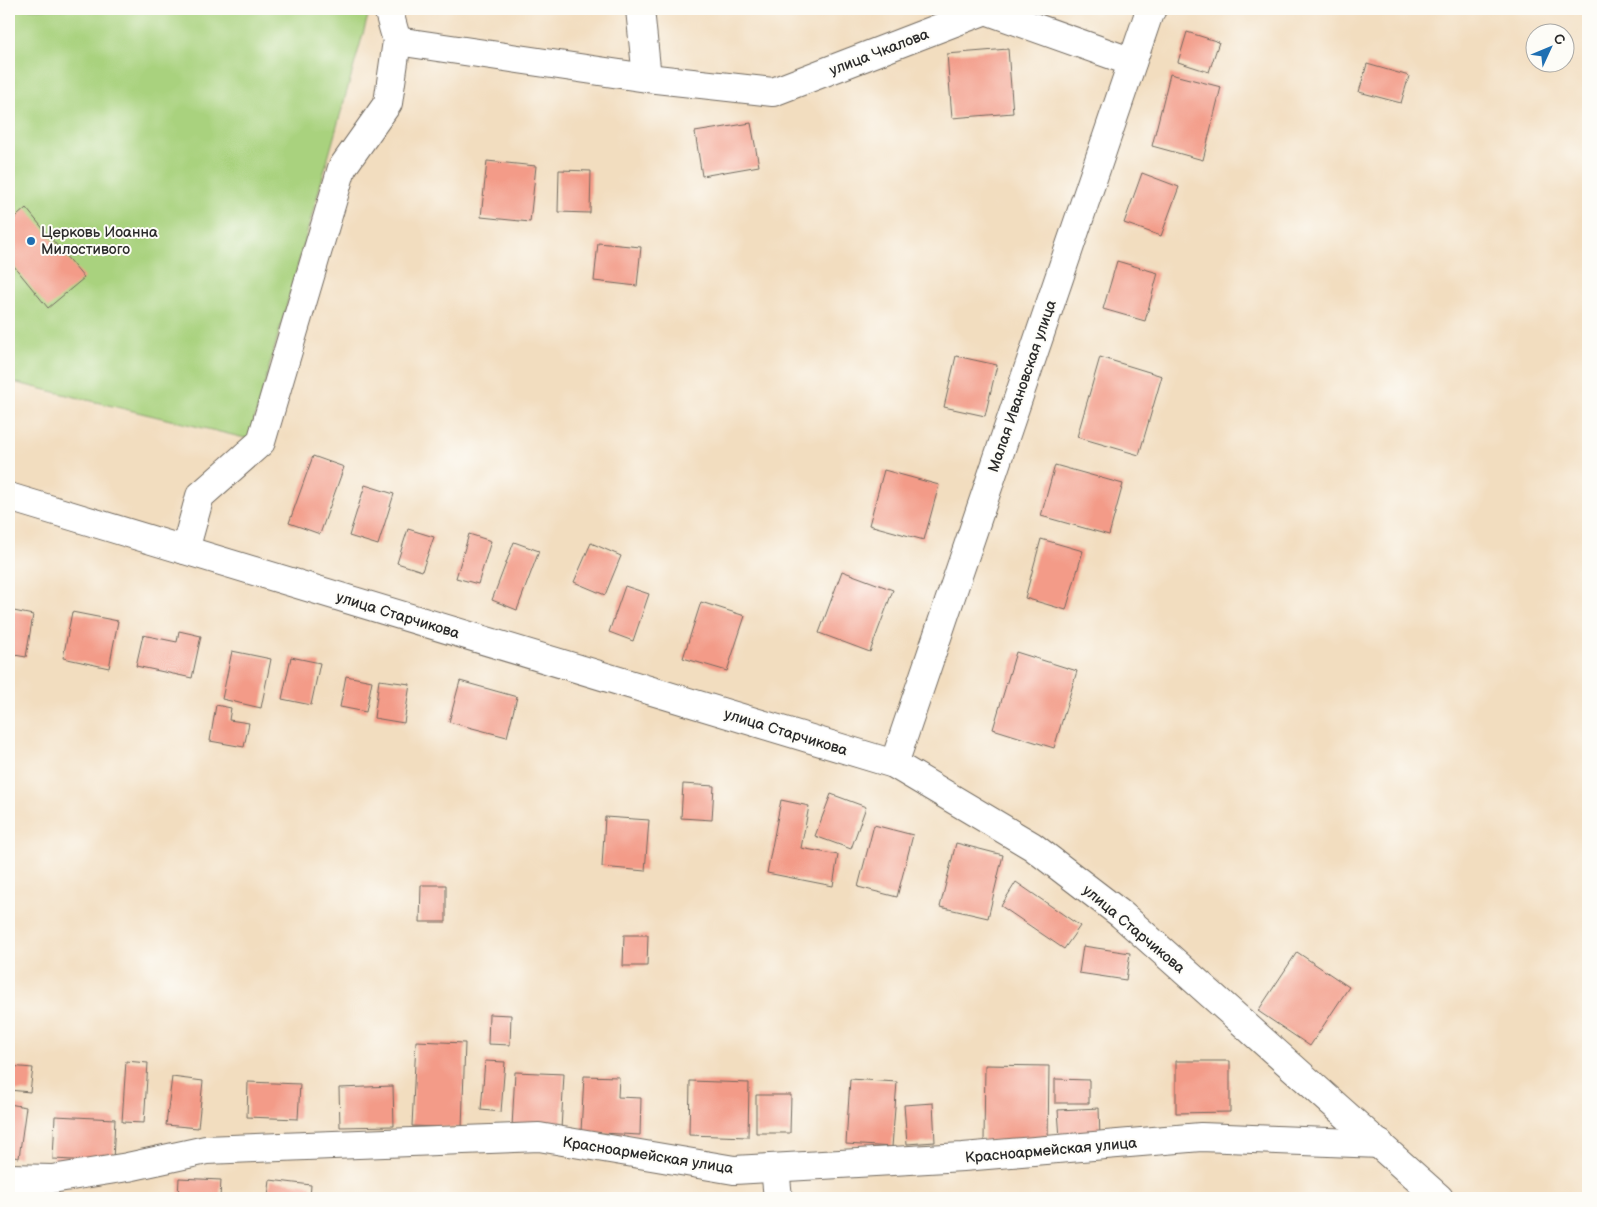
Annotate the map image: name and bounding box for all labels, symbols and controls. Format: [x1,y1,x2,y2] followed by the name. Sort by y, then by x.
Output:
[1524,22,1574,72] north arrow
[827,25,932,80] street label: улица Чкалова
[1549,30,1569,49] text: С
[41,223,158,259] place label: Церковь Иоанна Милостивого
[25,235,37,247] marker: Церковь Иоанна Милостивого
[984,297,1061,475] street label: Малая Ивановская улица
[334,588,462,643] street label: улица Старчикова
[722,705,850,760] street label: улица Старчикова
[1079,881,1189,978] street label: улица Старчикова
[561,1133,735,1178] street label: Красноармейская улица
[964,1133,1138,1167] street label: Красноармейская улица

